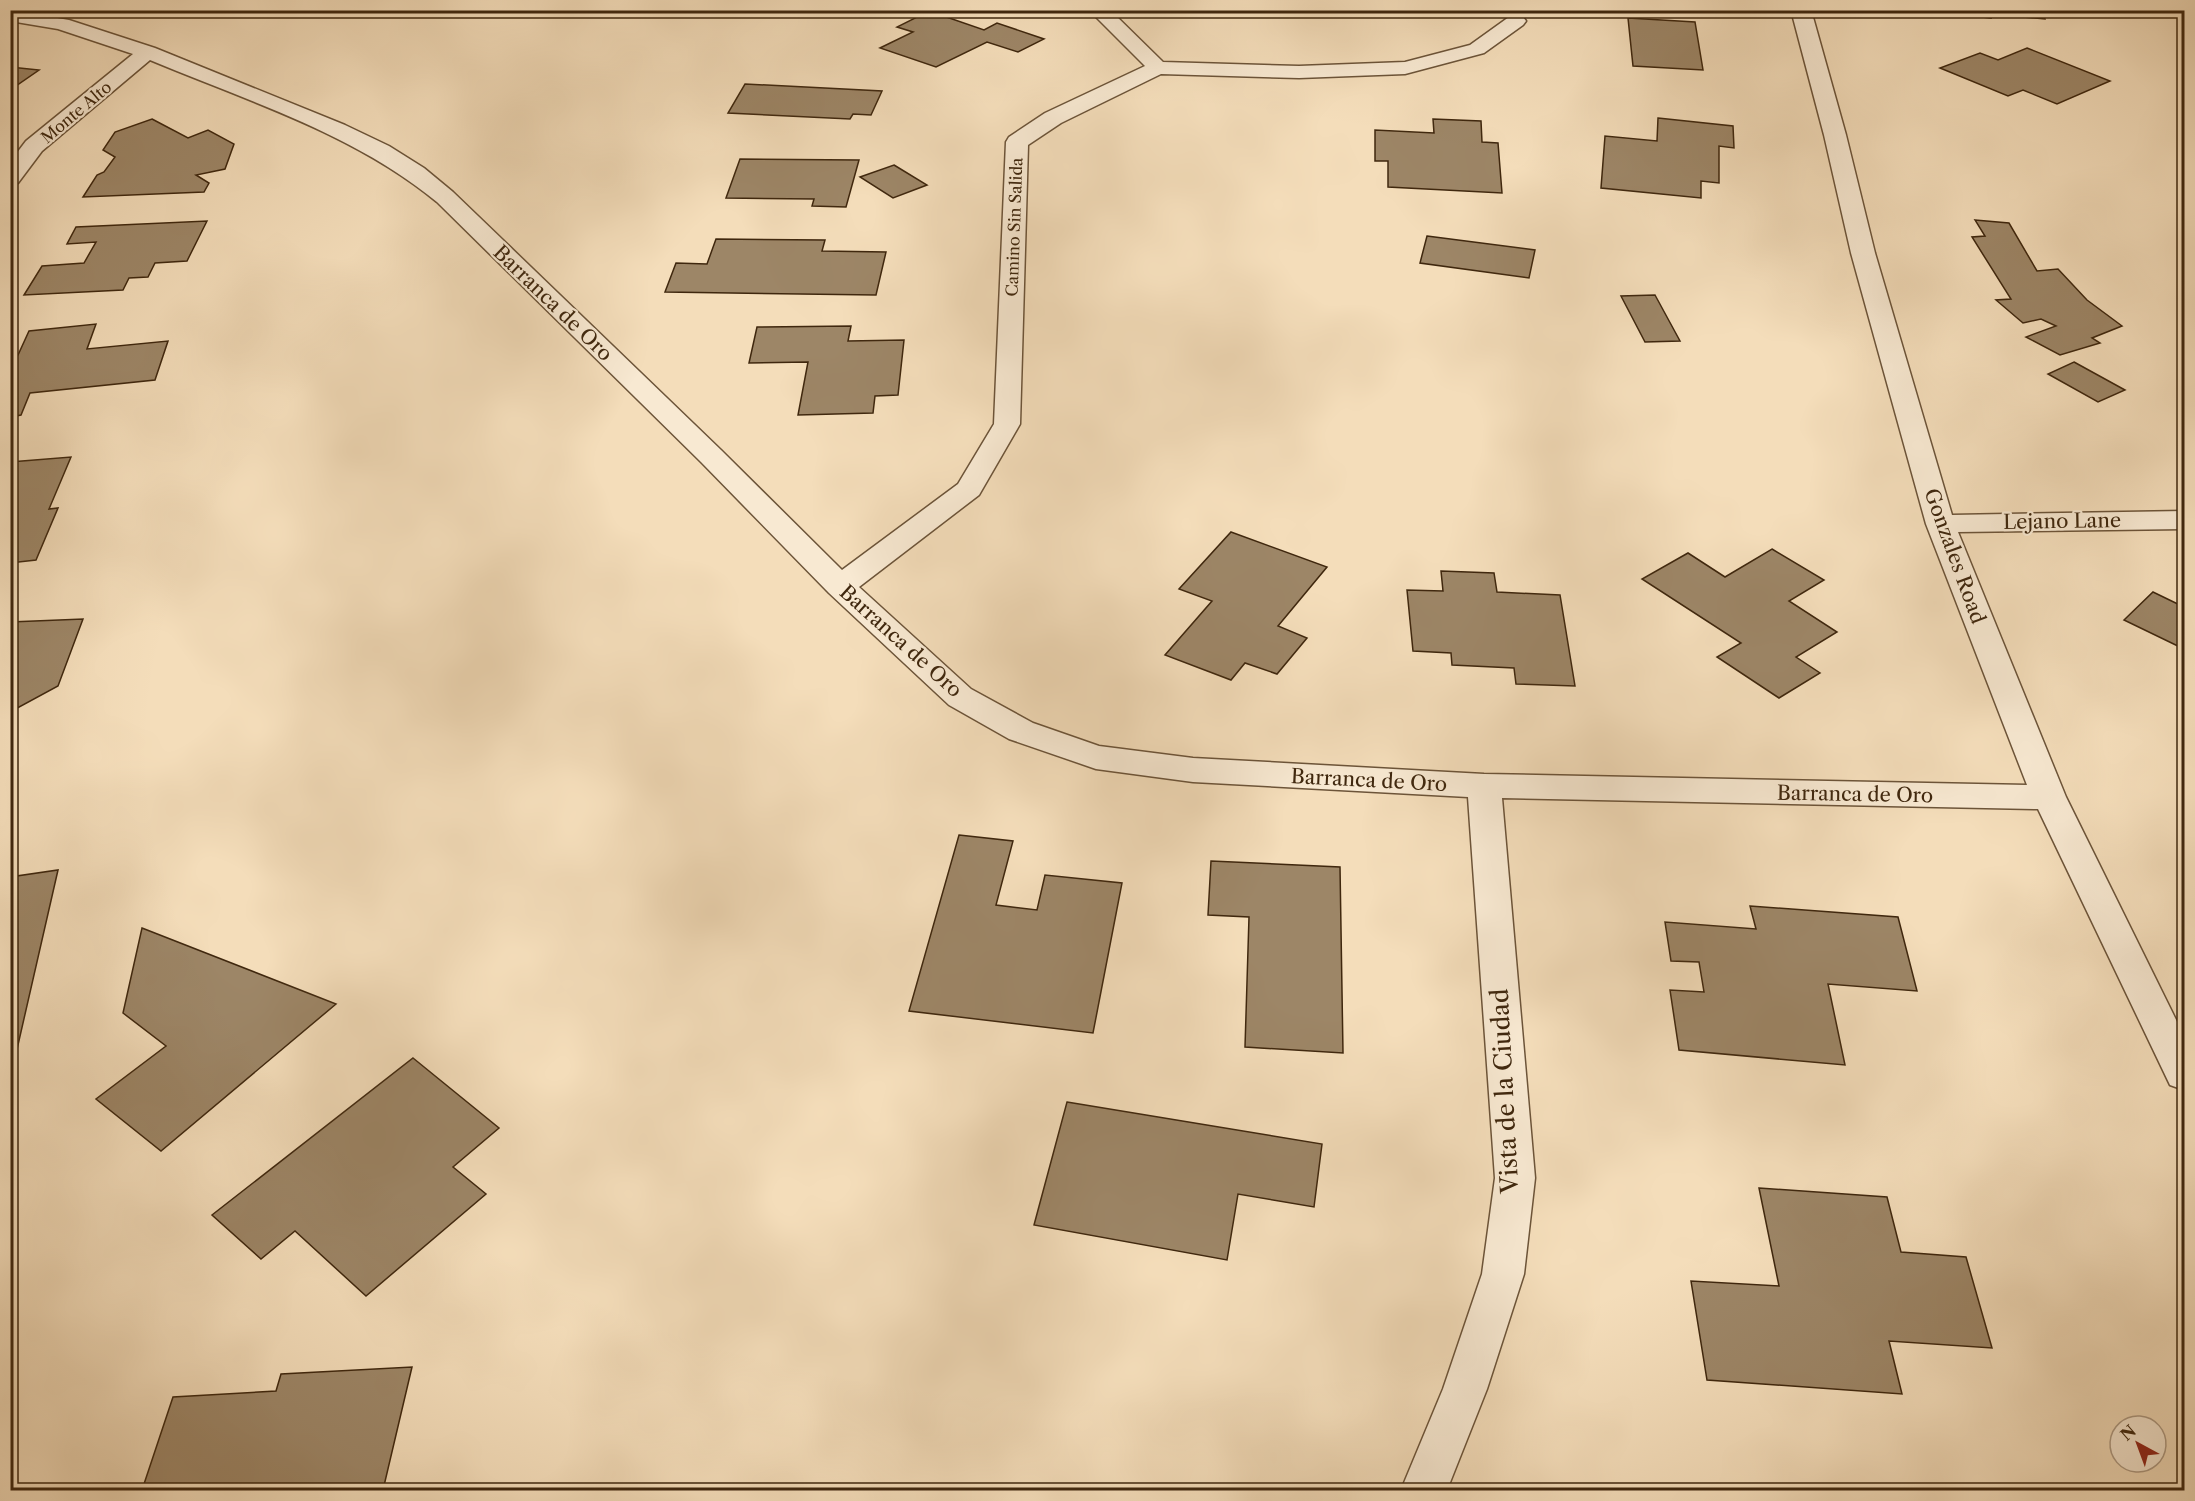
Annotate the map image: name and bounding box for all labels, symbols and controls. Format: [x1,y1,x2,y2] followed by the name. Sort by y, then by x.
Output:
[37,77,115,147] street label: Monte Alto
[1002,157,1026,297] street label: Camino Sin Salida
[488,240,618,366] street label: Barranca de Oro
[1919,485,1991,627] street label: Gonzales Road
[2003,508,2121,534] street label: Lejano Lane
[835,580,967,702] street label: Barranca de Oro
[1290,764,1448,796] street label: Barranca de Oro
[1777,781,1933,807] street label: Barranca de Oro
[1485,988,1524,1195] street label: Vista de la Ciudad
[2108,1414,2168,1474] north arrow
[2116,1421,2140,1445] text: N

